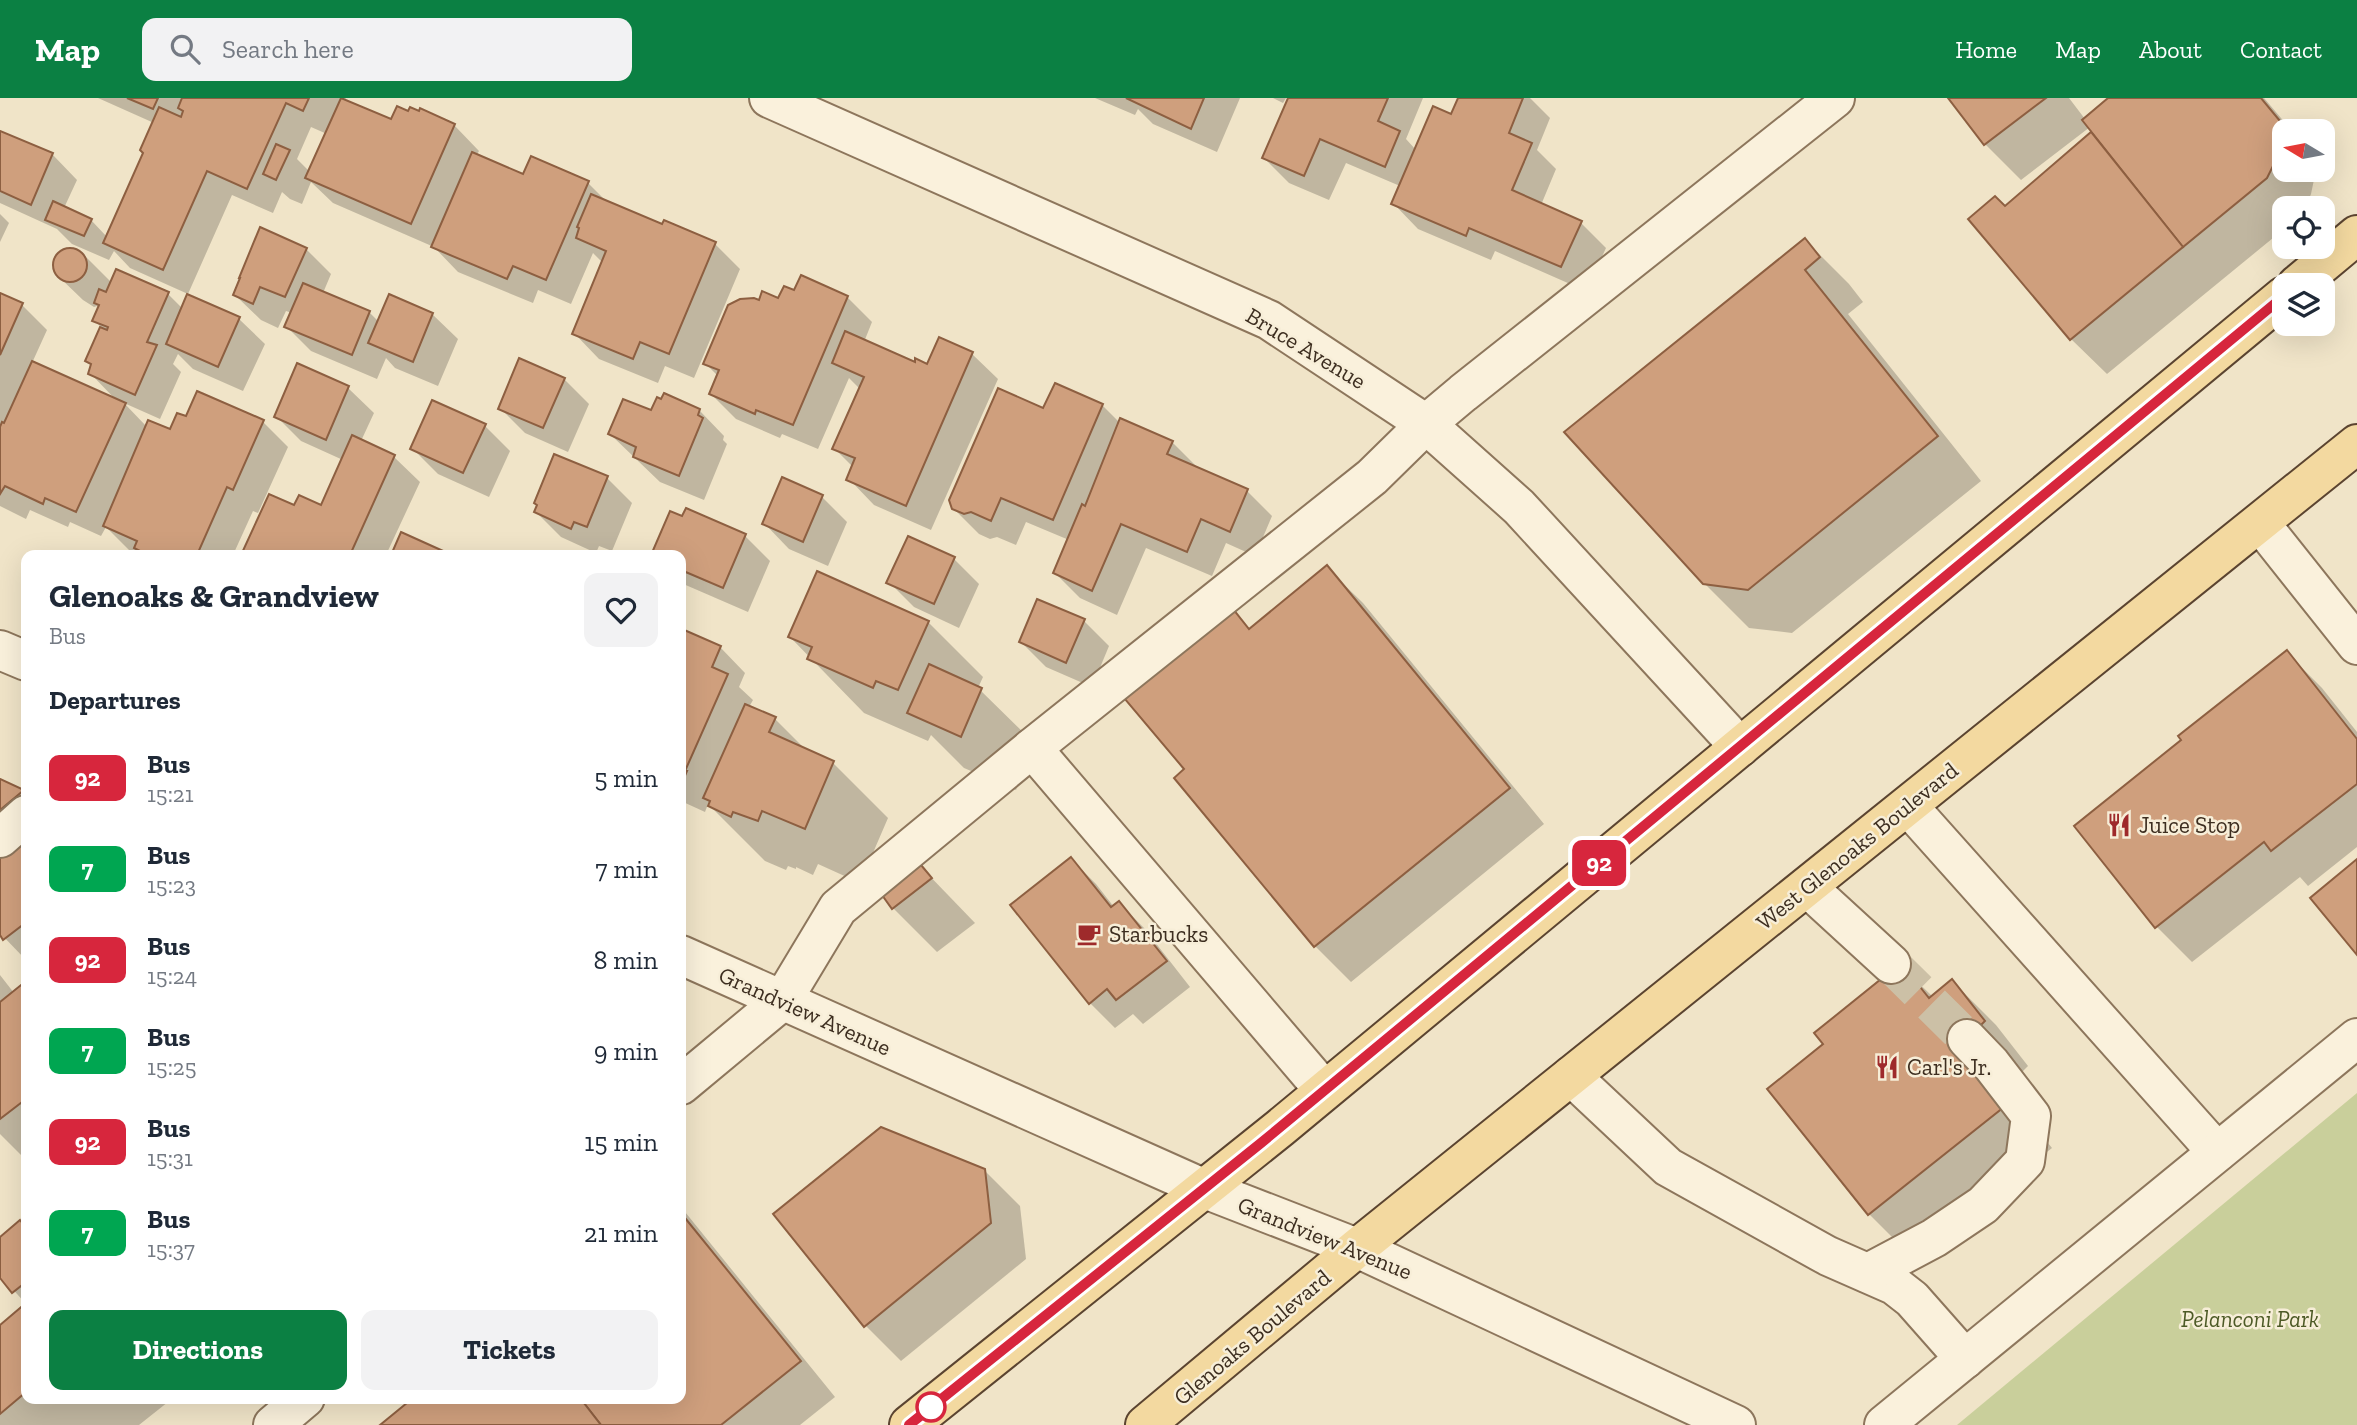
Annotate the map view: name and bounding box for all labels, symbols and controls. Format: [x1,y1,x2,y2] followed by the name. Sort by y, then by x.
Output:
[142,18,632,81] search box
[35,30,100,69] text: Map
[166,30,204,68] icon: search
[222,33,354,65] text: Search here
[1955,35,2017,64] text: Home
[2055,35,2101,64] text: Map
[2139,35,2202,64] text: About
[2240,35,2322,64] text: Contact
[2272,119,2334,182] north arrow
[2272,119,2335,336] map controls
[2272,196,2335,259] button: locate
[2272,273,2335,336] button: layers
[1241,301,1371,395] street label: Bruce Avenue
[584,573,658,647] button: heart
[49,576,379,615] text: Glenoaks & Grandview
[49,622,86,650] text: Bus
[49,684,181,716] text: Departures
[147,748,190,780] text: Bus
[1750,756,1964,936] street label: West Glenoaks Boulevard
[594,762,658,794] text: 5 min
[75,763,100,792] text: 92
[147,780,193,808] text: 15:21
[2105,811,2133,839] restaurant icon: Juice Stop
[2139,811,2240,839] place label: Juice Stop
[147,839,190,871] text: Bus
[1568,840,1630,886] line badge: 92
[1586,848,1612,877] text: 92
[595,853,658,885] text: 7 min
[82,854,93,883] text: 7
[147,871,196,899] text: 15:23
[1075,920,1103,948] cafe icon: Starbucks
[1109,920,1208,948] place label: Starbucks
[147,930,190,962] text: Bus
[593,944,658,976] text: 8 min
[75,945,100,974] text: 92
[715,960,895,1062] street label: Grandview Avenue
[147,962,197,990] text: 15:24
[147,1021,190,1053] text: Bus
[594,1035,658,1067] text: 9 min
[82,1036,93,1065] text: 7
[147,1053,196,1081] text: 15:25
[1873,1053,1901,1081] restaurant icon: Carl's Jr.
[1907,1053,1991,1081] place label: Carl's Jr.
[147,1112,190,1144] text: Bus
[584,1126,658,1158] text: 15 min
[75,1127,100,1156] text: 92
[147,1144,193,1172] text: 15:31
[1234,1190,1416,1286] street label: Grandview Avenue
[147,1203,190,1235] text: Bus
[584,1217,658,1249] text: 21 min
[82,1218,93,1247] text: 7
[147,1235,195,1263] text: 15:37
[1168,1263,1336,1411] street label: Glenoaks Boulevard
[2181,1305,2319,1333] park label: Pelanconi Park
[49,1310,347,1390] button: Directions
[361,1310,658,1390] button: Tickets
[916,1392,946,1422] unlabelled marker

